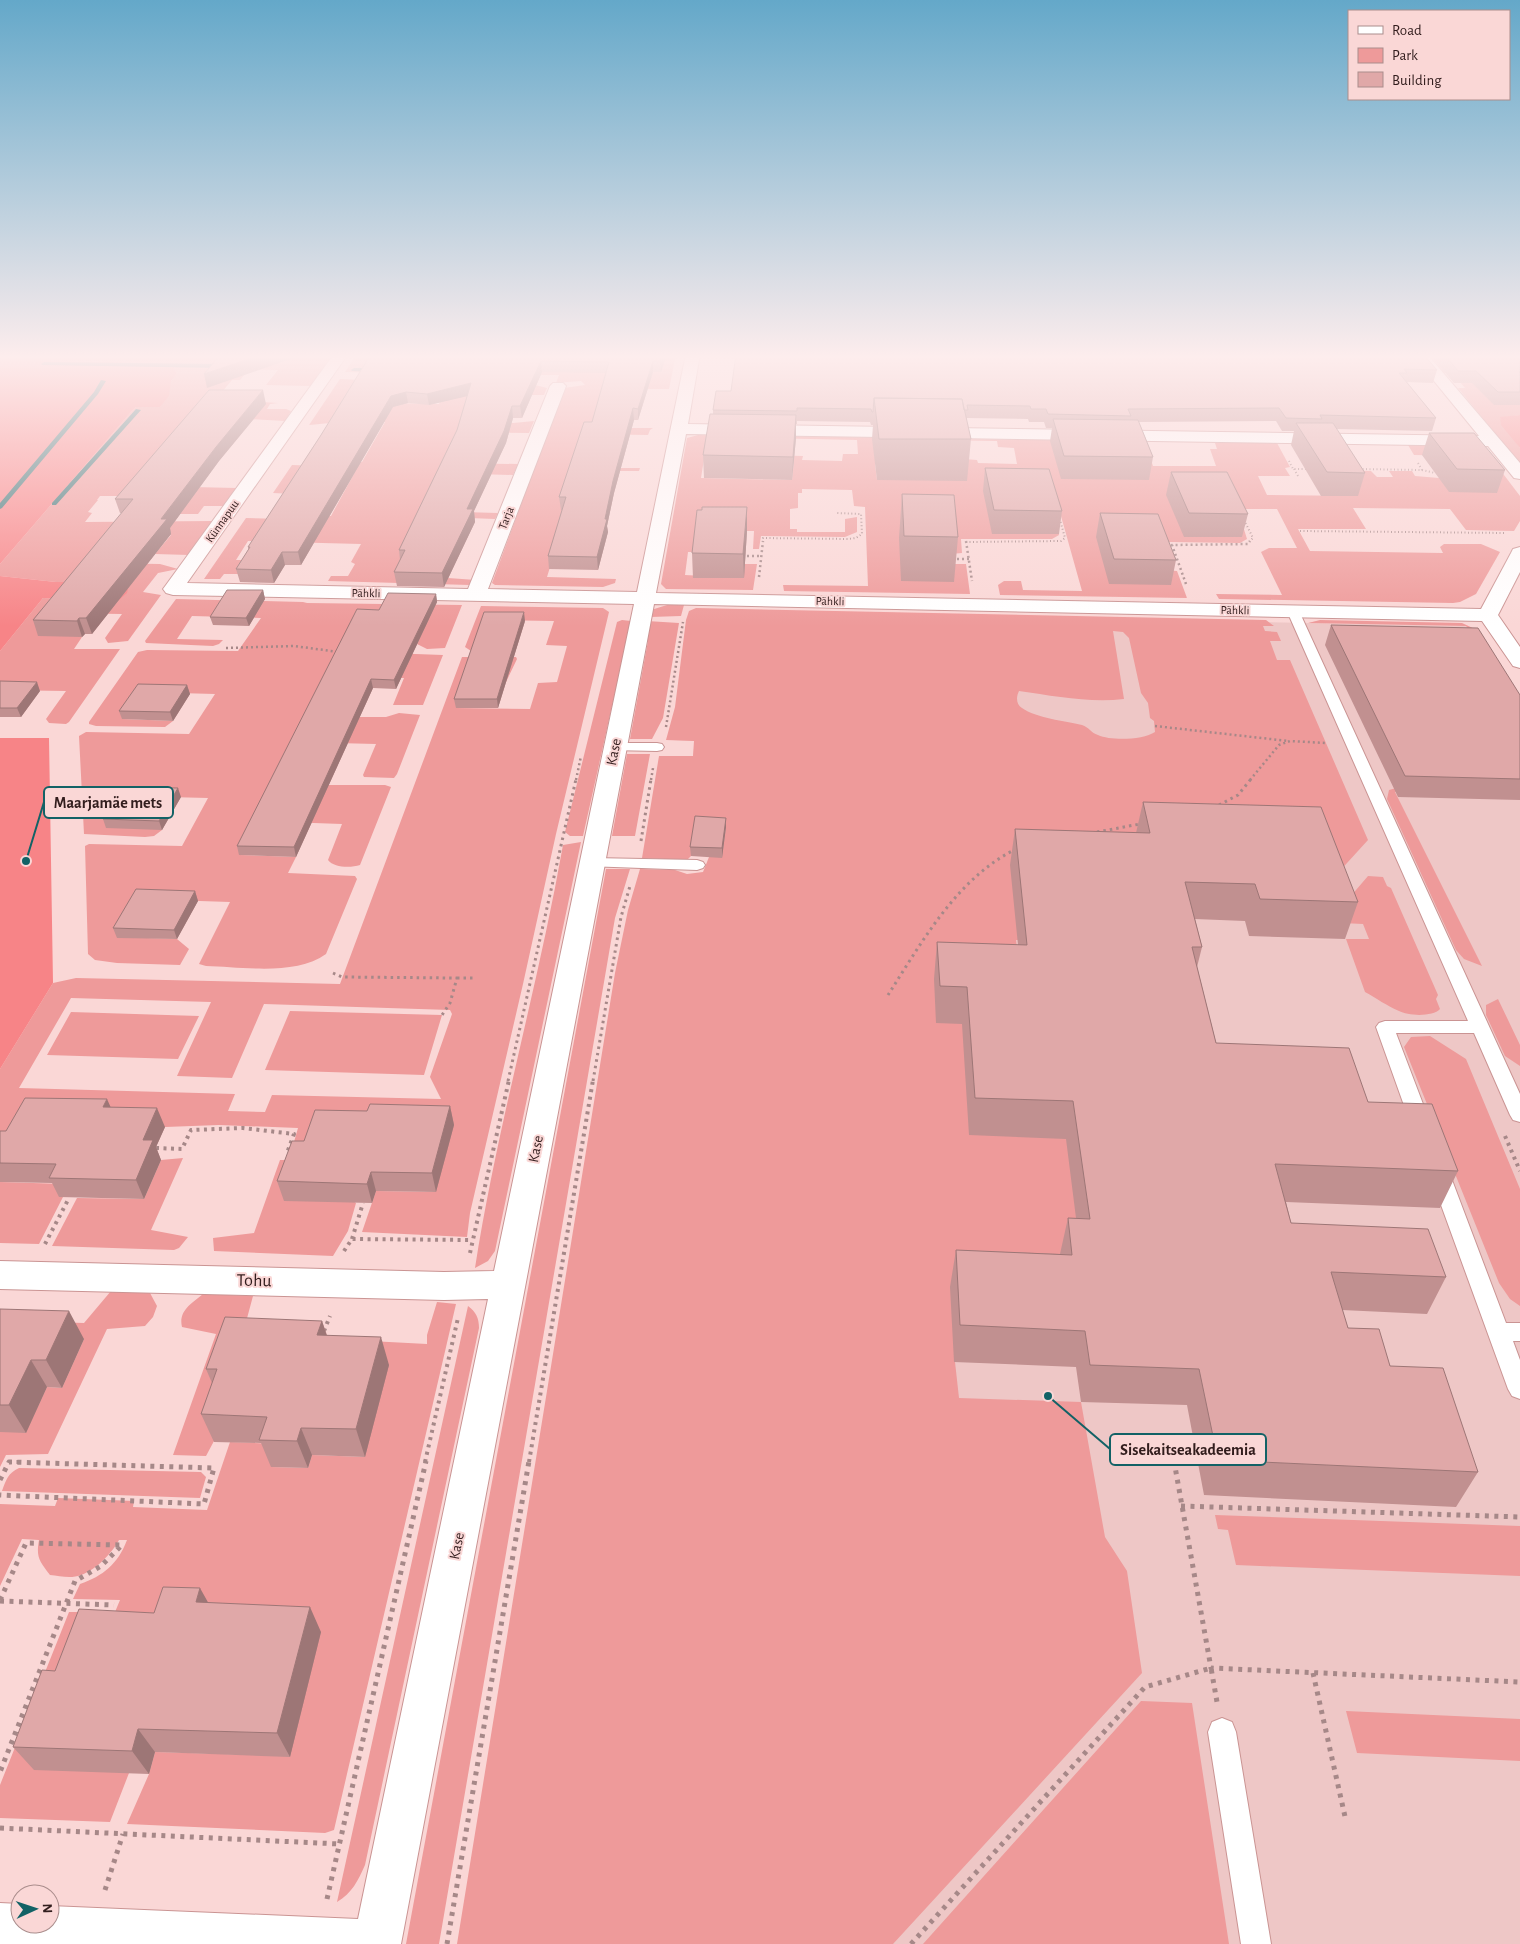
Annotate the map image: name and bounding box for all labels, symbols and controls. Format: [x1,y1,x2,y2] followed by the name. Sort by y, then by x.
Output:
[1348,10,1510,100] legend
[1392,23,1422,38] text: Road
[1392,48,1418,63] text: Park
[1392,73,1442,88] text: Building
[203,498,241,544] street label: Künnapuu
[496,505,517,531] street label: Tarja
[351,587,381,599] street label: Pähkli
[815,595,845,607] street label: Pähkli
[1220,604,1250,616] street label: Pähkli
[604,737,624,767] street label: Kase
[44,787,173,818] callout: Maarjamäe mets
[54,795,162,812] text: Maarjamäe mets
[526,1134,546,1164] street label: Kase
[236,1272,272,1290] street label: Tohu
[1110,1434,1266,1465] callout: Sisekaitseakadeemia
[1120,1442,1256,1458] text: Sisekaitseakadeemia
[447,1531,467,1561] street label: Kase
[10,1884,60,1934] north arrow
[40,1903,54,1914] text: N

